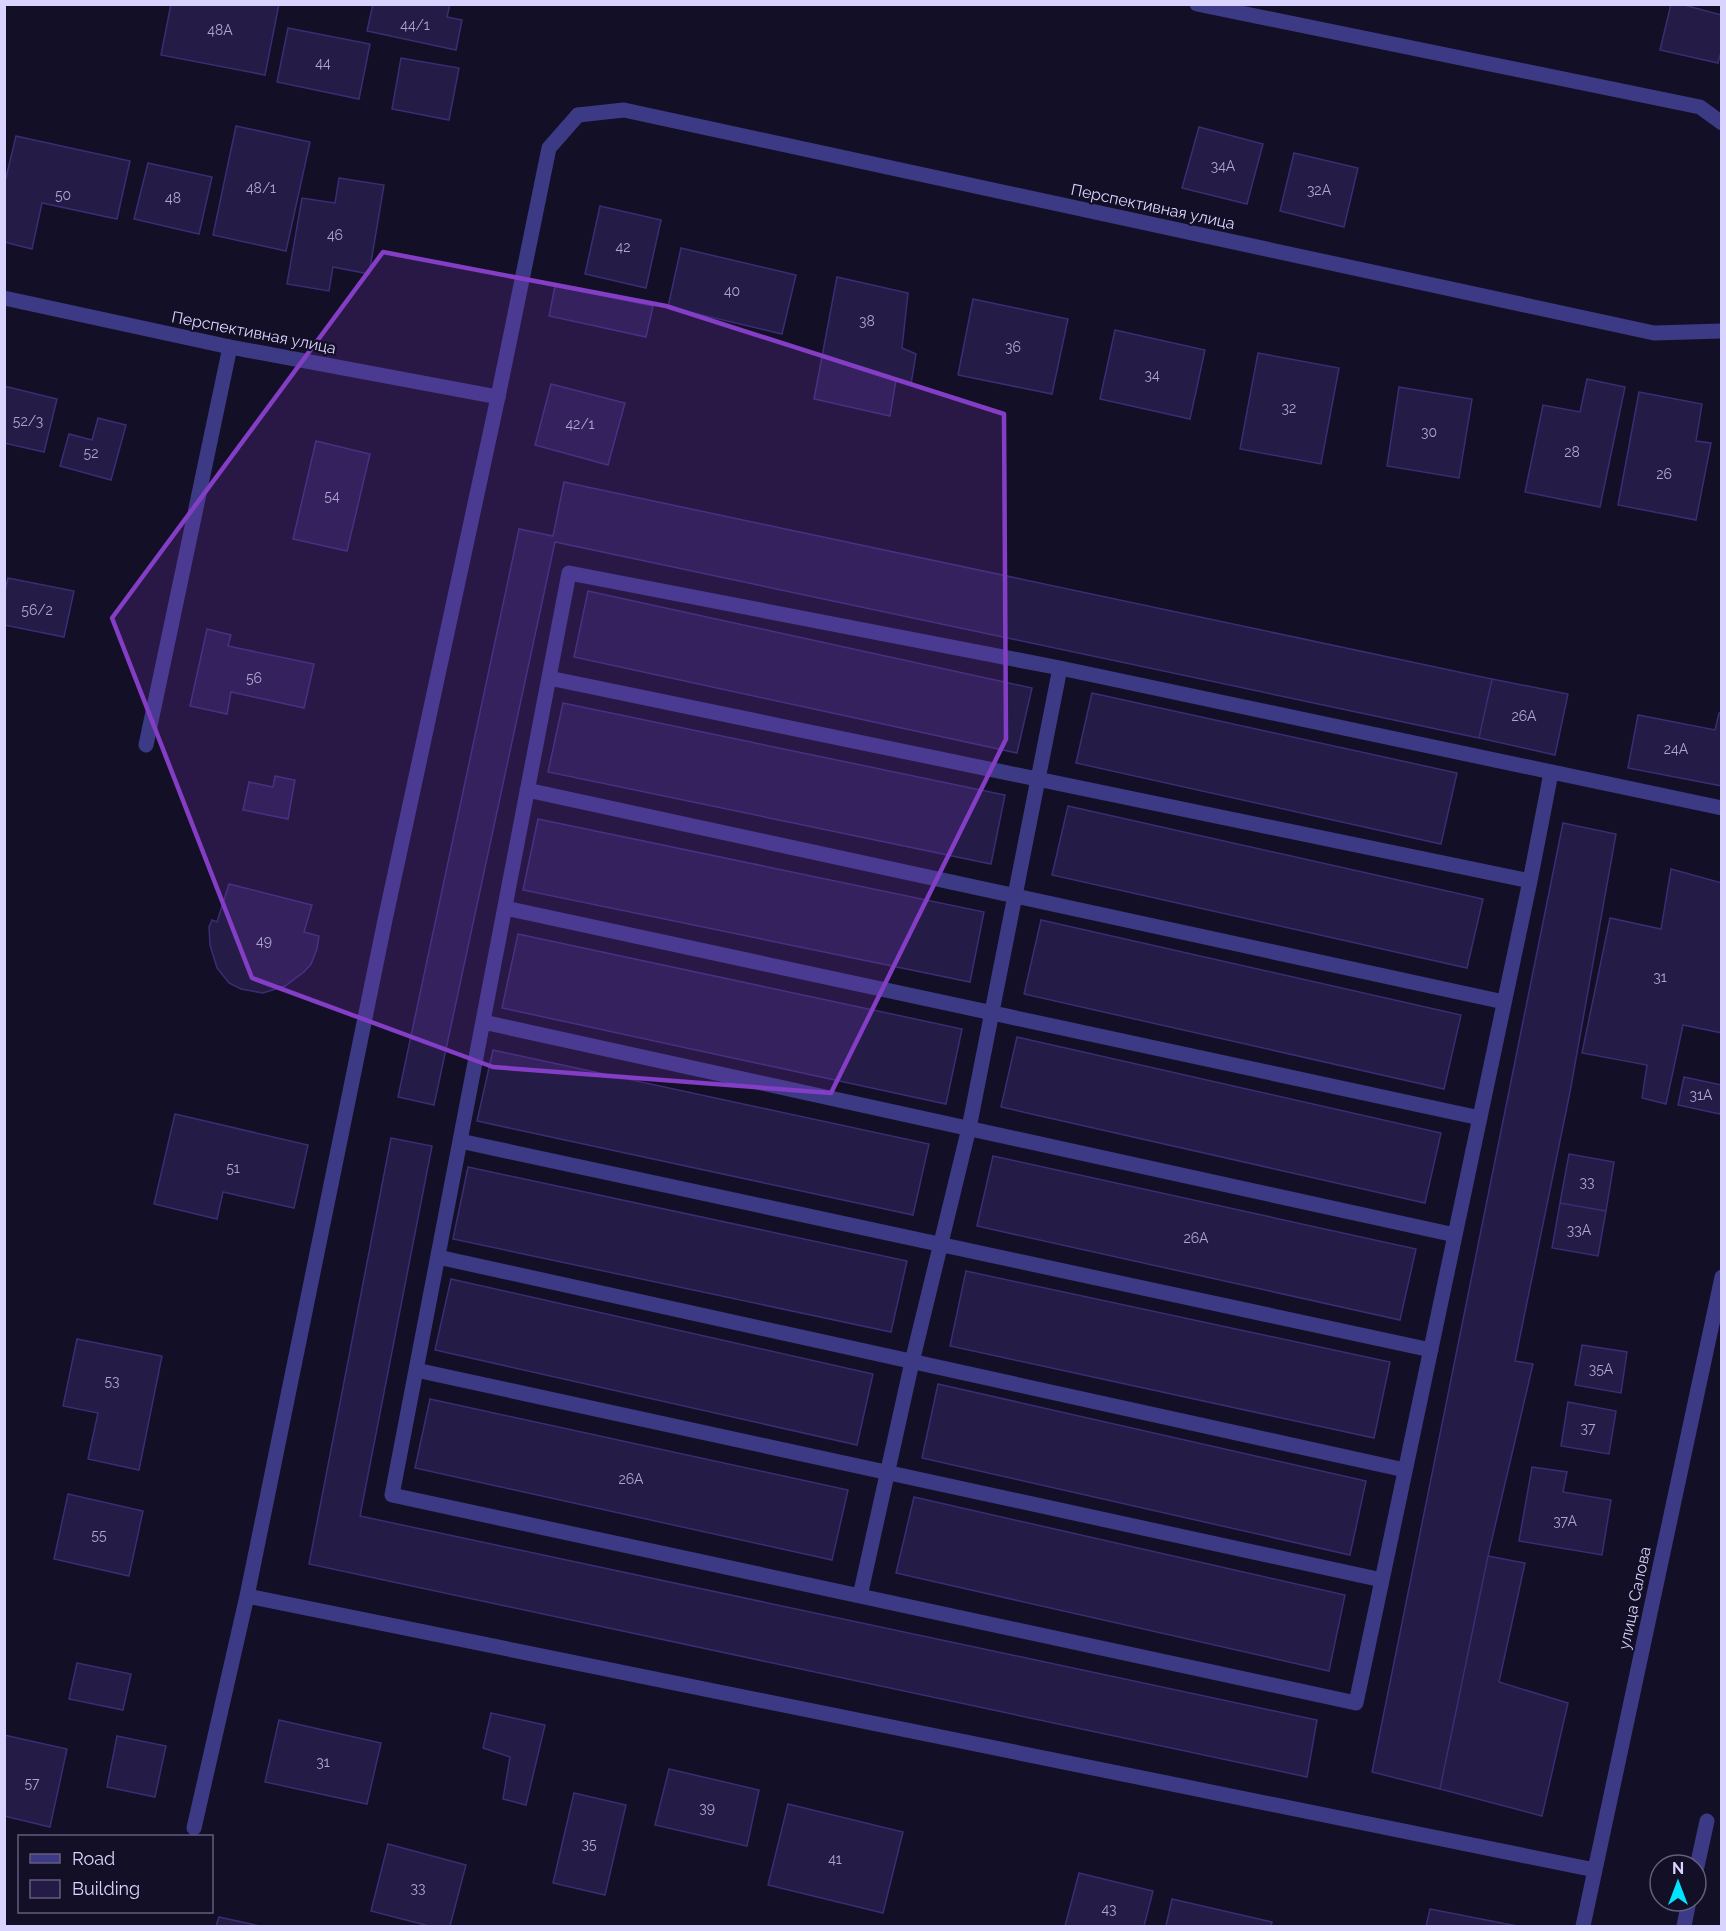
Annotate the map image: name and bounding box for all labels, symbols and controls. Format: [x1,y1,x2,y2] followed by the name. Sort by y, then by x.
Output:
[400,17,430,33] house number: 44/1
[207,22,233,38] house number: 48А
[315,55,331,71] house number: 44
[1211,158,1236,174] house number: 34А
[246,180,276,196] house number: 48/1
[1069,180,1237,233] street label: Перспективная улица
[1307,182,1332,198] house number: 32А
[55,187,71,203] house number: 50
[165,190,181,206] house number: 48
[327,227,343,243] house number: 46
[616,239,630,255] house number: 42
[724,283,740,299] house number: 40
[170,307,338,358] street label: Перспективная улица
[859,313,875,329] house number: 38
[1005,339,1021,355] house number: 36
[1144,367,1160,383] house number: 34
[1282,400,1296,416] house number: 32
[13,413,43,429] house number: 52/3
[565,416,595,432] house number: 42/1
[1421,424,1437,440] house number: 30
[1564,444,1580,460] house number: 28
[84,445,98,461] house number: 52
[1656,466,1672,482] house number: 26
[324,488,340,504] house number: 54
[21,602,53,618] house number: 56/2
[246,670,262,686] house number: 56
[1512,708,1537,724] house number: 26А
[1664,741,1689,757] house number: 24А
[256,933,272,949] house number: 49
[1653,969,1667,985] house number: 31
[1690,1087,1713,1103] house number: 31А
[226,1160,240,1176] house number: 51
[1580,1174,1594,1190] house number: 33
[1567,1222,1592,1238] house number: 33А
[1184,1230,1209,1246] house number: 26А
[1589,1361,1614,1377] house number: 35А
[104,1373,120,1389] house number: 53
[1581,1420,1596,1436] house number: 37
[619,1471,644,1487] house number: 26А
[1553,1513,1577,1529] house number: 37А
[91,1527,107,1543] house number: 55
[1614,1545,1655,1651] street label: улица Салова
[316,1754,330,1770] house number: 31
[24,1775,40,1791] house number: 57
[699,1800,715,1816] house number: 39
[18,1835,213,1913] legend
[581,1836,597,1852] house number: 35
[72,1848,115,1869] text: Road
[828,1851,842,1867] house number: 41
[1648,1853,1708,1913] north arrow
[1672,1859,1684,1878] text: N
[72,1878,140,1899] text: Building
[411,1880,425,1896] house number: 33
[1101,1901,1117,1917] house number: 43

